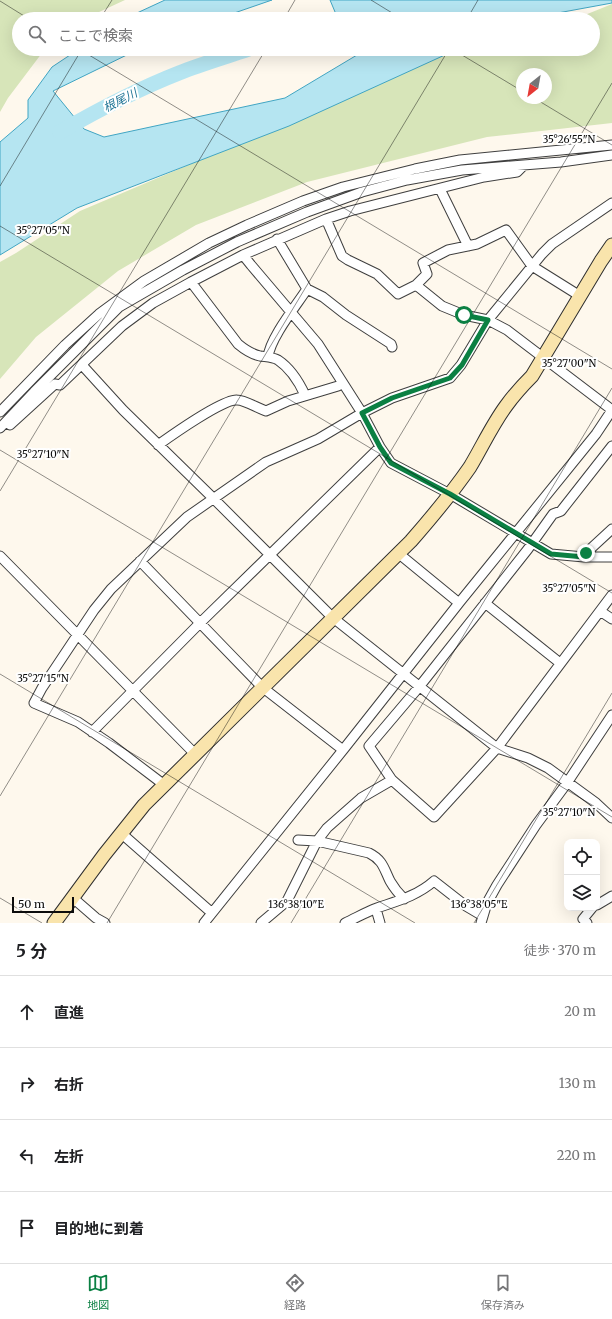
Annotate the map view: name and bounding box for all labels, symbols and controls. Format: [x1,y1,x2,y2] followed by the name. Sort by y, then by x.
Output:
[12,12,600,56] search box
[26,23,48,45] icon: search
[58,26,133,45] text: ここで検索
[516,68,552,104] north arrow
[101,84,141,115] water label: 根尾川
[543,133,595,146] text: 35°26'55"N
[16,224,70,237] text: 35°27'05"N
[455,306,473,324] route start
[542,357,597,370] text: 35°27'00"N
[17,448,69,461] text: 35°27'10"N
[577,544,595,562] route end
[542,582,596,595] text: 35°27'05"N
[17,672,69,685] text: 35°27'15"N
[543,806,595,819] text: 35°27'10"N
[564,839,600,911] map controls
[564,839,600,875] button: locate
[564,875,600,911] button: layers
[12,895,74,914] scale bar
[18,897,45,911] text: 50 m
[268,898,324,911] text: 136°38'10"E
[451,898,508,911] text: 136°38'05"E
[16,940,47,962] text: 5 分
[524,942,596,959] text: 徒歩 · 370 m
[16,1001,38,1023] icon: ahead
[54,1003,84,1022] text: 直進
[564,1003,596,1020] text: 20 m
[16,1073,38,1095] icon: right
[54,1075,84,1094] text: 右折
[559,1075,596,1092] text: 130 m
[16,1145,38,1167] icon: left
[54,1147,84,1166] text: 左折
[557,1147,596,1164] text: 220 m
[16,1217,38,1239] icon: arrive
[54,1219,144,1238] text: 目的地に到着
[87,1272,109,1312] tab: 地図
[284,1272,306,1312] tab: 経路
[481,1272,525,1312] tab: 保存済み

